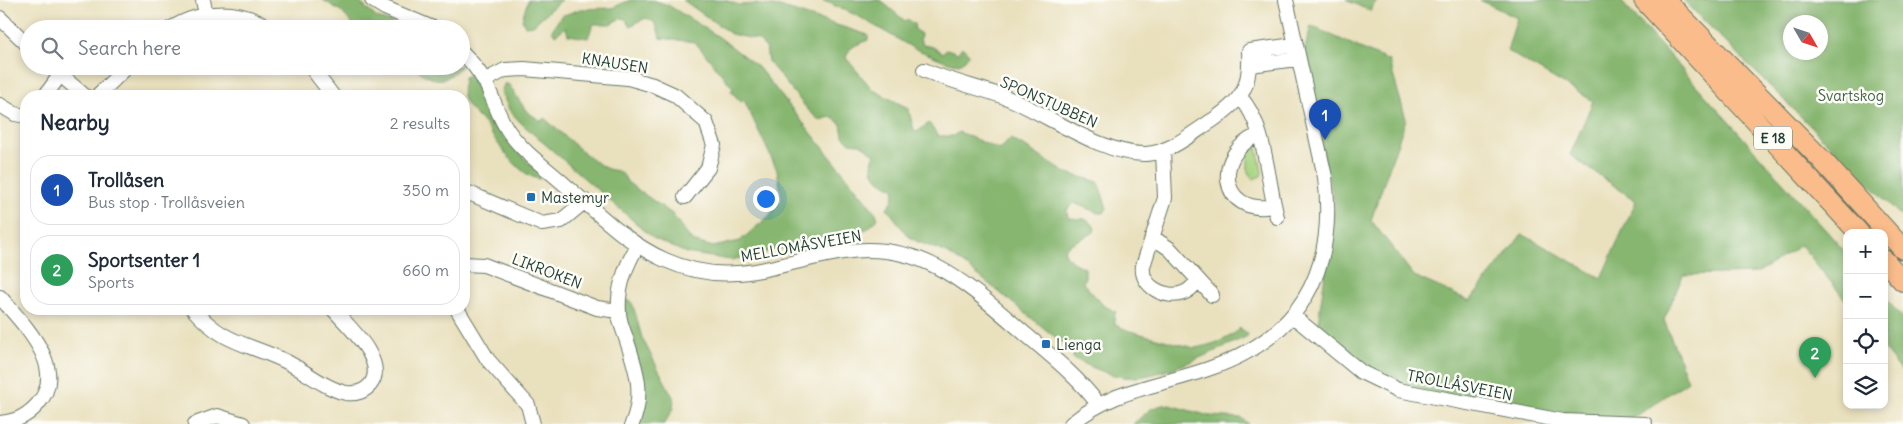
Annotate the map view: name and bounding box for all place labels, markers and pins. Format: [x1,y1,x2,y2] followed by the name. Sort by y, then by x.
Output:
[1309,99,1341,140] pin: 1
[541,188,609,207] place label: Mastemyr
[525,191,537,203] marker: Mastemyr
[1056,335,1102,354] place label: Lienga
[1799,337,1831,378] pin: 2
[1040,338,1052,350] marker: Lienga

